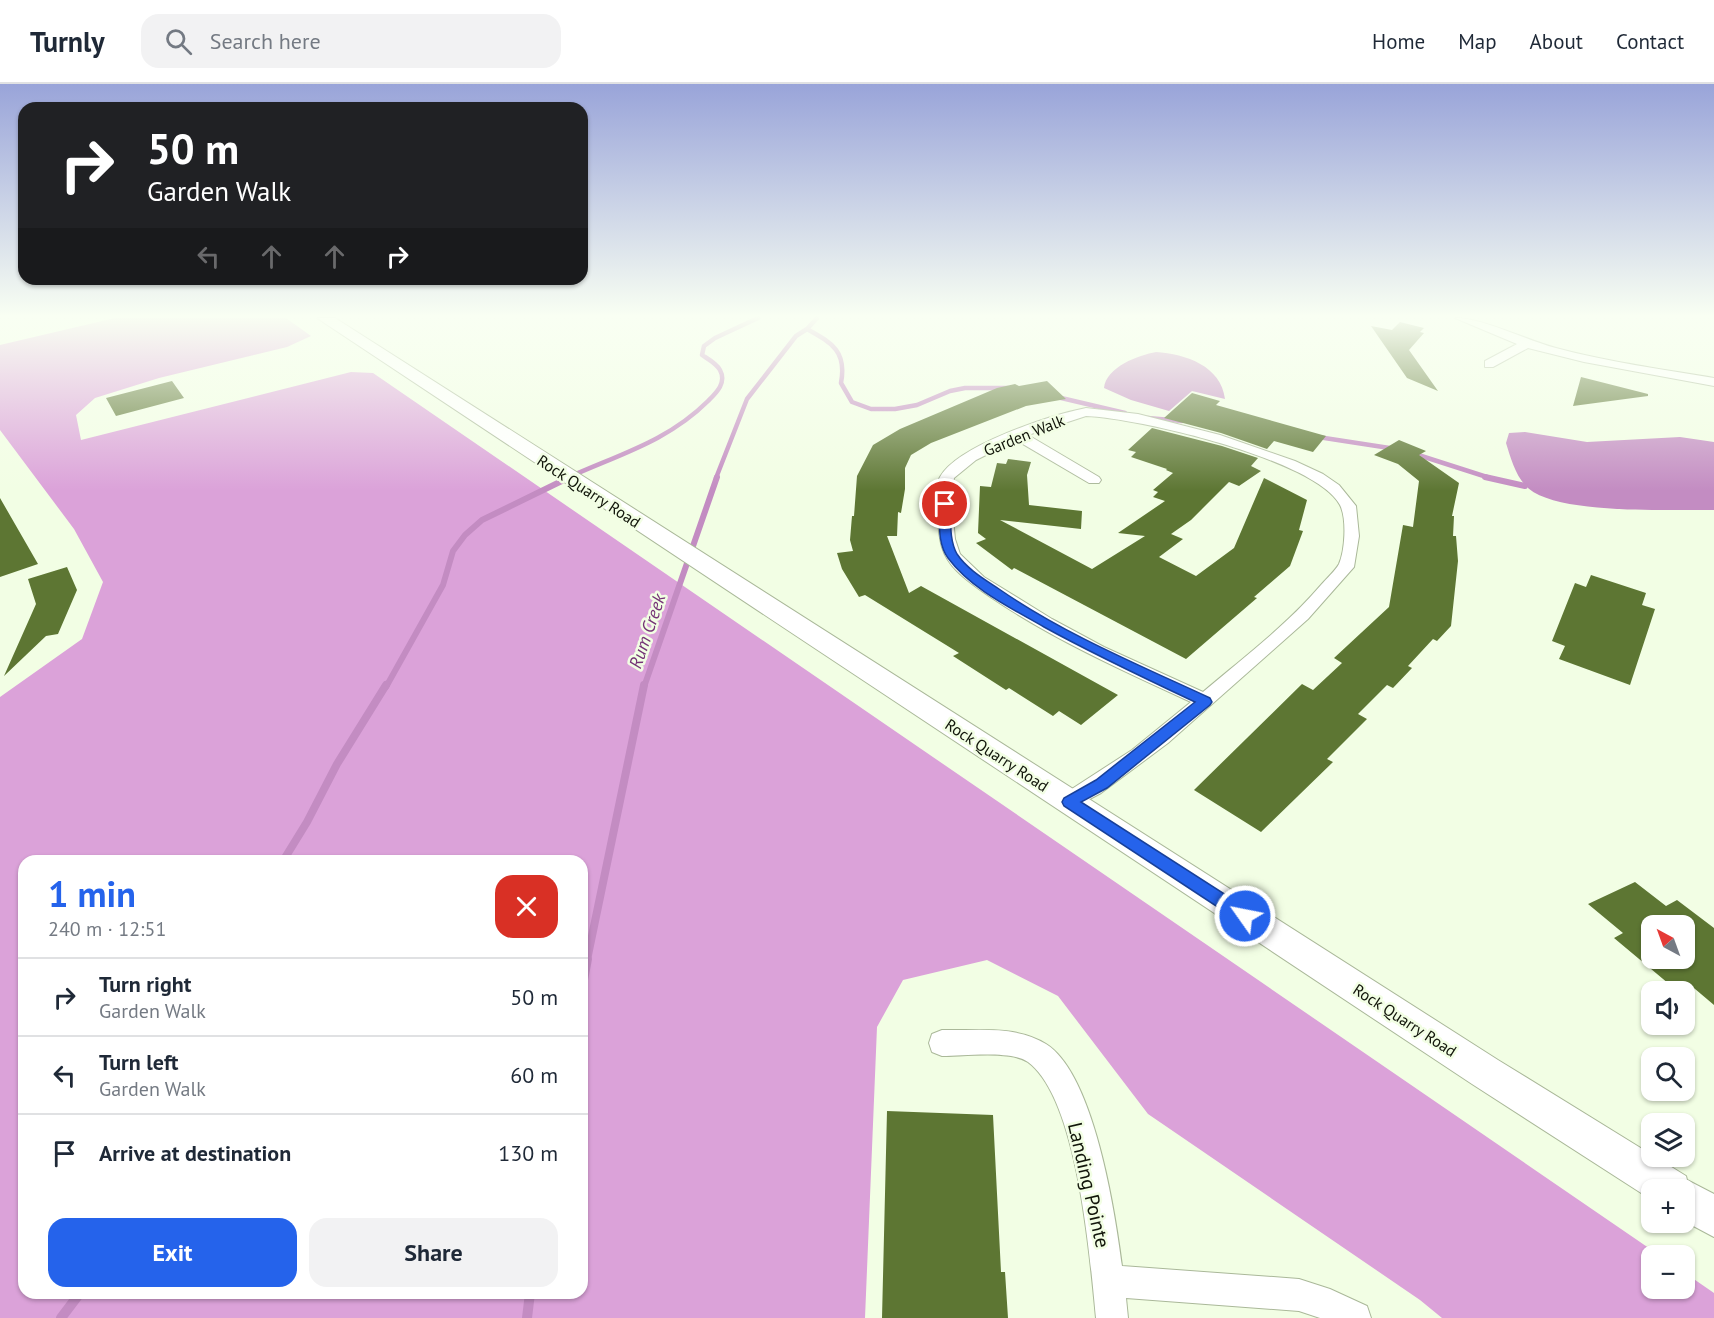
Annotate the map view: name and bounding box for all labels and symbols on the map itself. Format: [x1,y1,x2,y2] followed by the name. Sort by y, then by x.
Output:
[981,410,1068,460] street label: Garden Walk
[533,450,645,532] street label: Rock Quarry Road
[919,478,970,529] pin
[624,590,671,671] water label: Rum Creek
[941,714,1053,796] street label: Rock Quarry Road
[1213,884,1277,948] position arrow
[1641,915,1695,969] north arrow
[1349,979,1461,1061] street label: Rock Quarry Road
[1062,1120,1116,1250] street label: Landing Pointe

